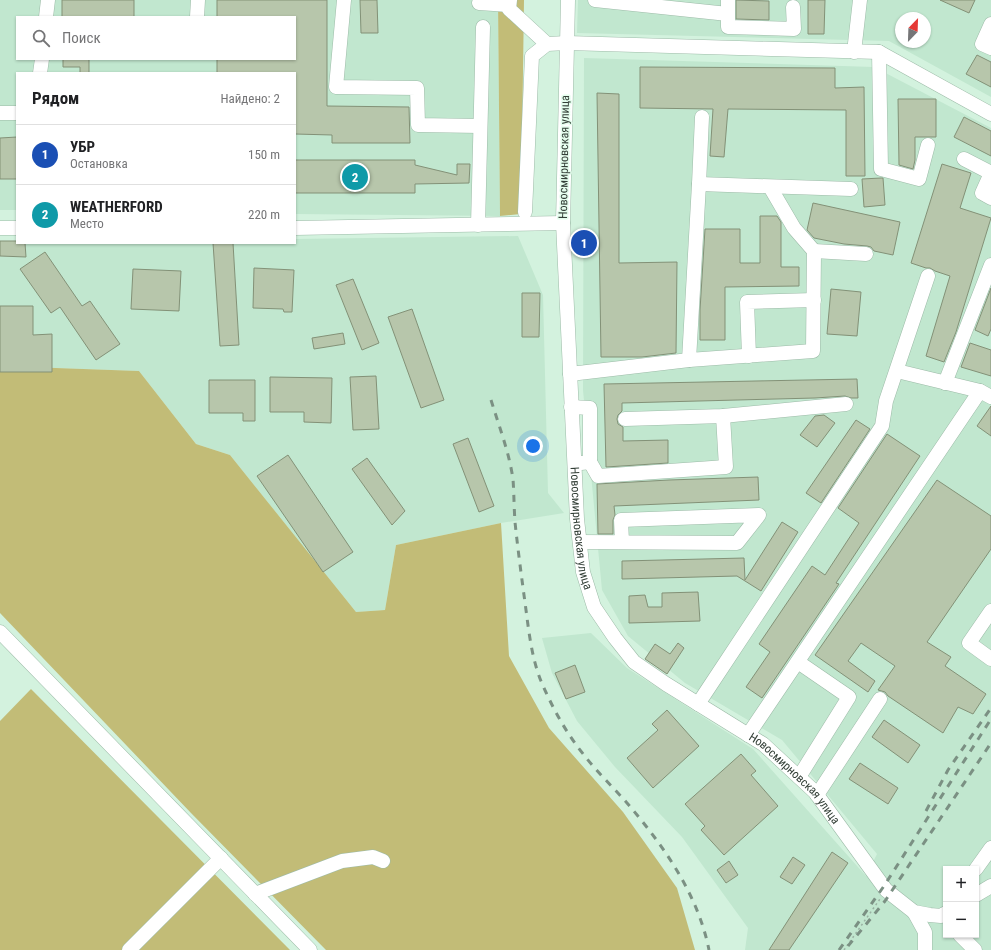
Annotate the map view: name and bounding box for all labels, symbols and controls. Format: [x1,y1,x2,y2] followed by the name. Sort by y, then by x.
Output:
[895,12,931,48] north arrow
[16,16,296,60] search box
[30,27,52,49] icon: search
[62,29,101,47] text: Поиск
[32,88,79,108] text: Рядом
[220,91,280,106] text: Найдено: 2
[556,95,572,219] street label: Новосмирновская улица
[70,138,95,156] text: УБР
[42,147,48,162] text: 1
[248,147,280,162] text: 150 m
[70,156,128,171] text: Остановка
[342,162,368,192] pin: 2
[70,198,163,216] text: WEATHERFORD
[42,207,48,222] text: 2
[248,207,280,222] text: 220 m
[70,216,104,231] text: Место
[571,228,597,258] pin: 1
[523,436,543,456] your location
[568,466,595,592] street label: Новосмирновская улица
[746,730,843,827] street label: Новосмирновская улица
[943,866,979,938] map controls
[943,866,979,902] button: +
[943,902,979,938] button: −

